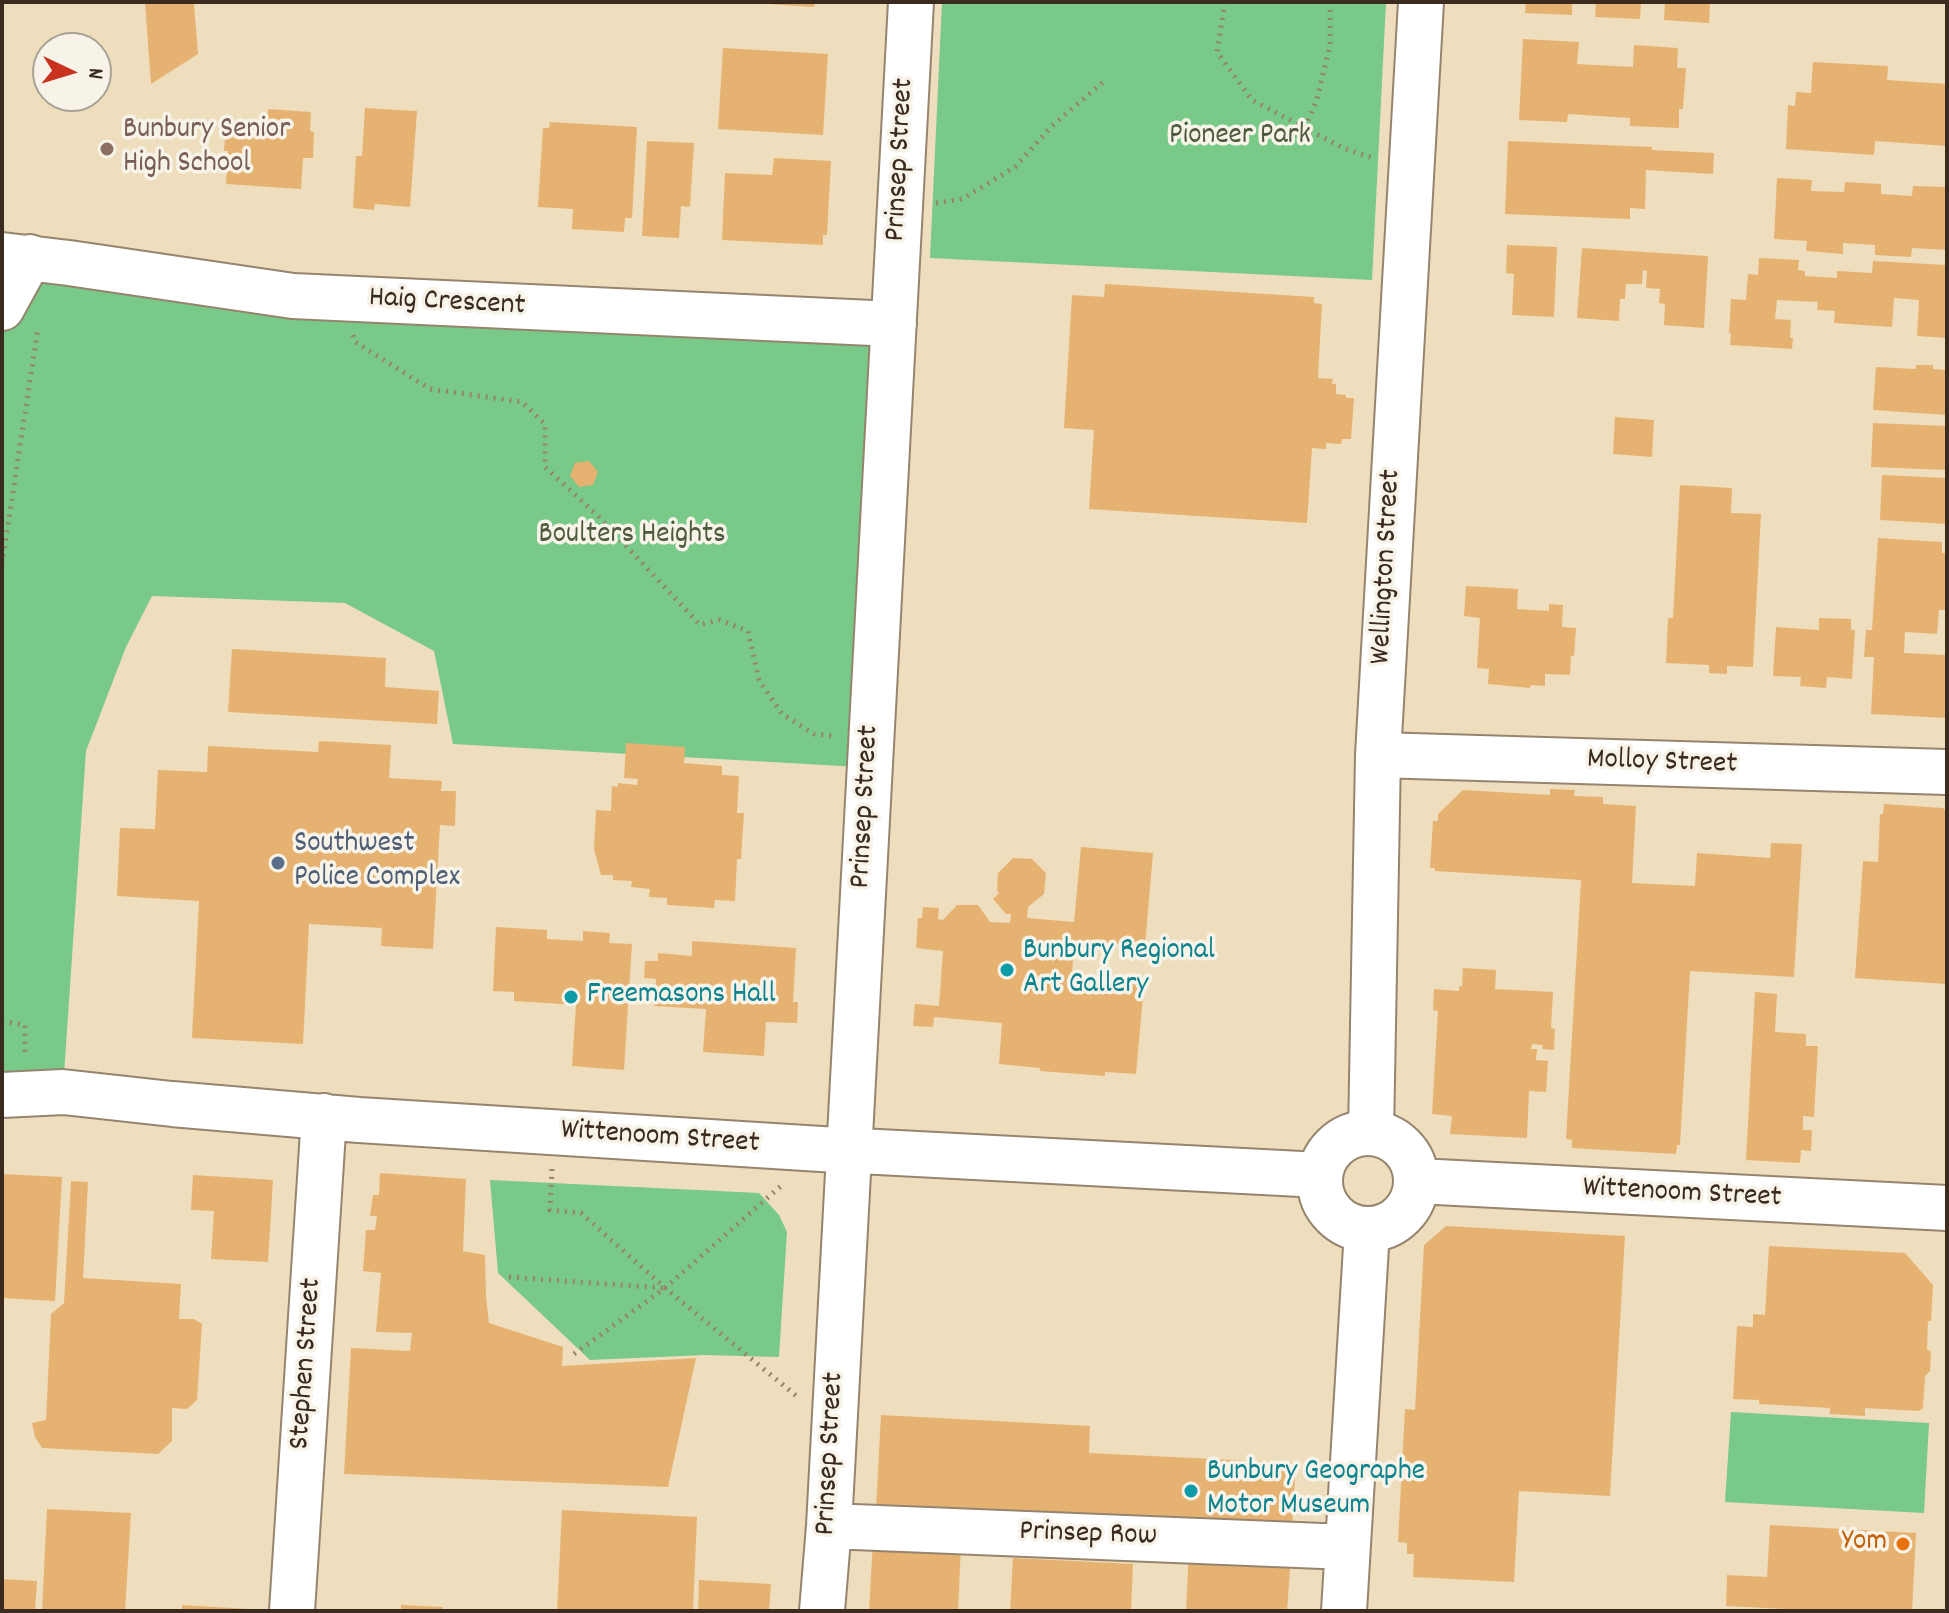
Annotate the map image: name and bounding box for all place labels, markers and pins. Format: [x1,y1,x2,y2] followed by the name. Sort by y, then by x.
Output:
[123,114,290,184] place label: Bunbury Senior High School
[98,140,116,158] marker: Bunbury Senior High School
[294,828,460,898] place label: Southwest Police Complex
[269,854,287,872] marker: Southwest Police Complex
[1023,935,1215,1006] place label: Bunbury Regional Art Gallery
[998,961,1016,979] marker: Bunbury Regional Art Gallery
[587,979,776,1015] place label: Freemasons Hall
[562,988,580,1006] marker: Freemasons Hall
[1207,1456,1425,1526] place label: Bunbury Geographe Motor Museum
[1182,1482,1200,1500] marker: Bunbury Geographe Motor Museum
[1842,1526,1887,1562] place label: Yom
[1894,1535,1912,1553] marker: Yom

